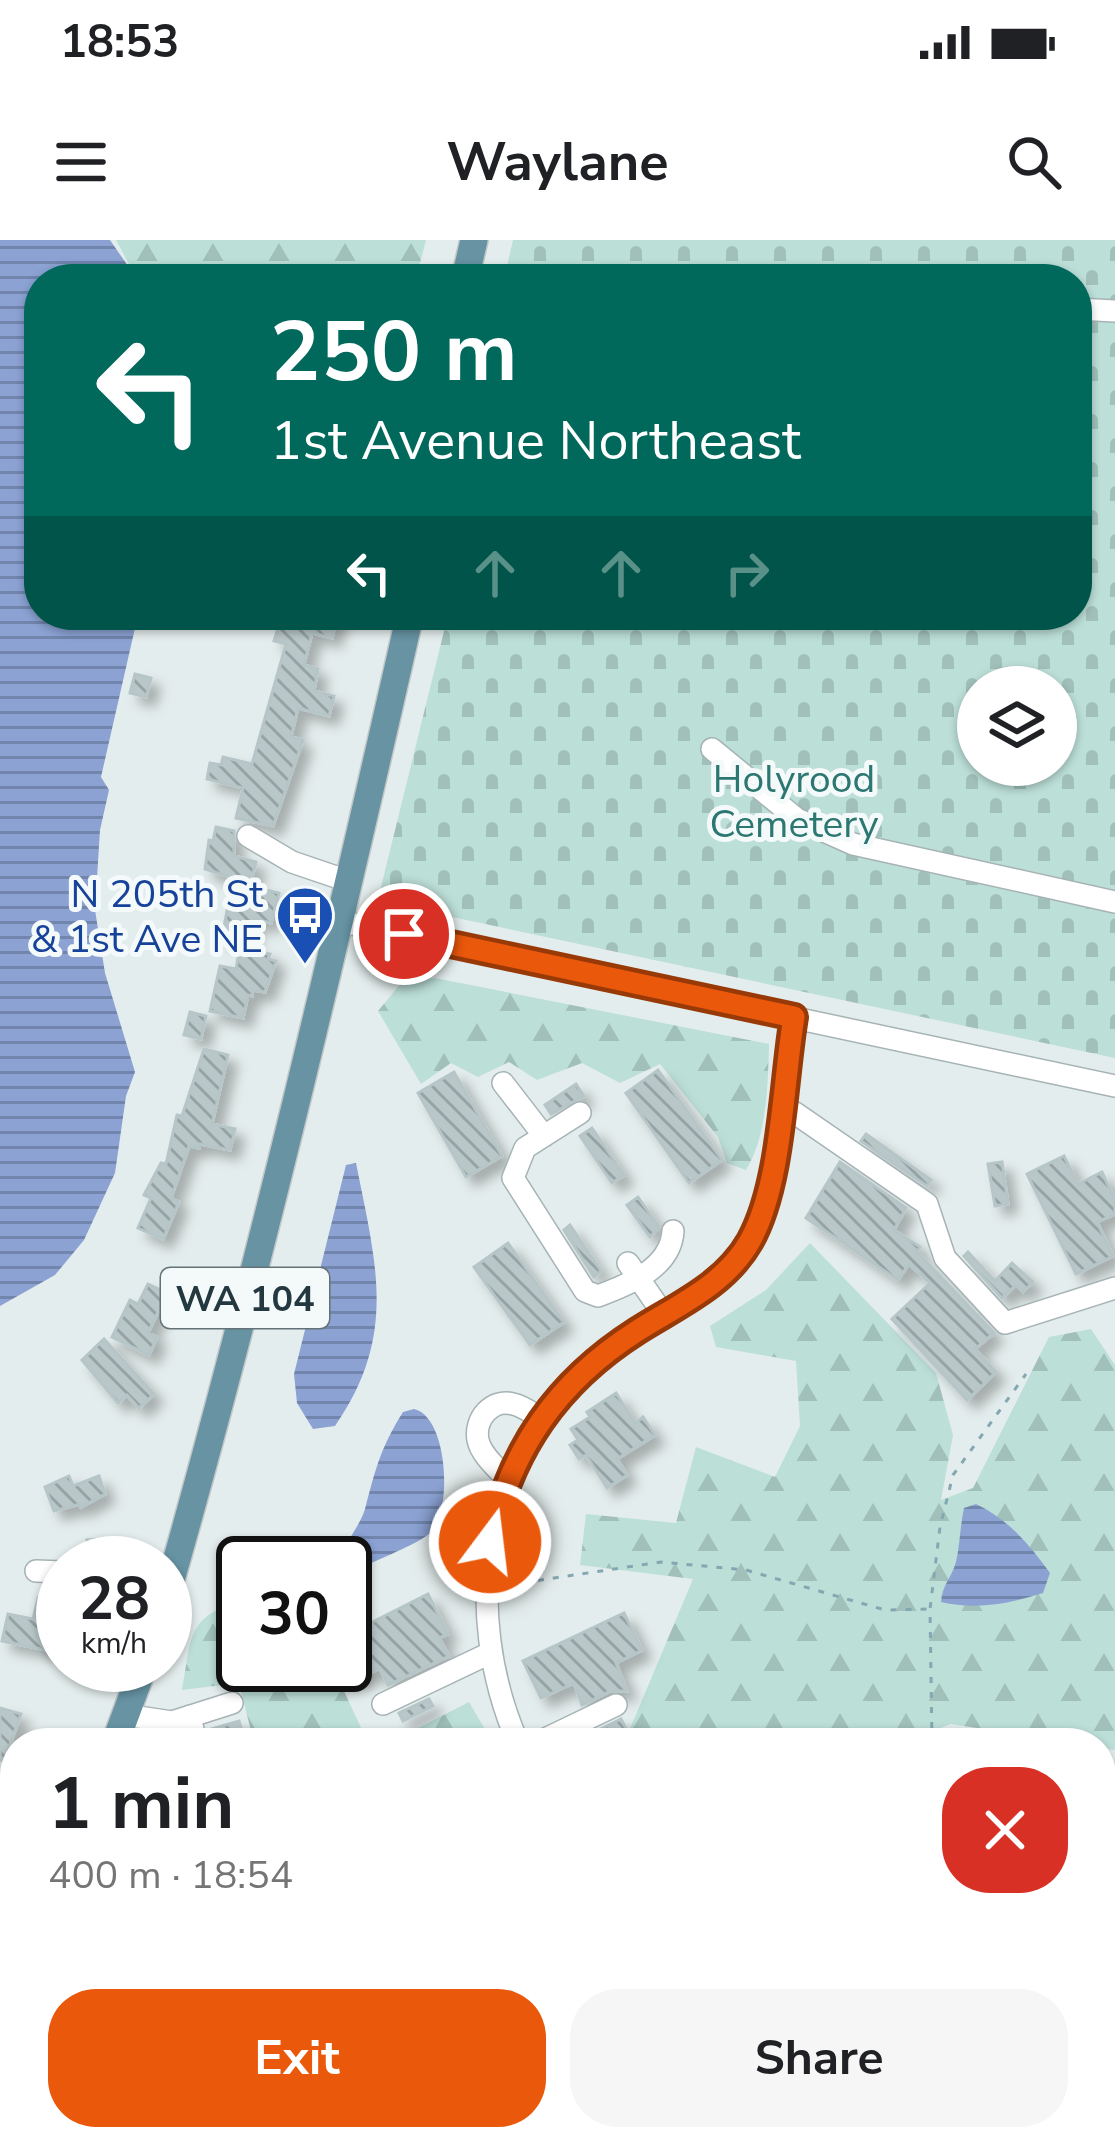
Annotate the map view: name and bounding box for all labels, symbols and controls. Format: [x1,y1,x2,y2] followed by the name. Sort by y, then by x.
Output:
[60,12,179,73] text: 18:53
[446,125,669,199] text: Waylane
[48,129,114,195] icon: menu
[1001,129,1067,195] icon: search
[270,295,518,410] text: 250 m
[72,312,228,468] icon: left
[270,404,801,478] text: 1st Avenue Northeast
[336,540,402,606] icon: left
[462,540,528,606] icon: ahead
[588,540,654,606] icon: ahead
[714,540,780,606] icon: right
[957,666,1077,786] map controls
[957,666,1077,786] button: layers
[709,753,879,851] park label: Holyrood Cemetery
[31,868,263,966] place label: N 205th St & 1st Ave NE
[353,883,455,985] pin
[274,884,336,966] bus stop icon: N 205th St & 1st Ave NE
[371,901,437,967] icon: arrive
[161,1268,329,1328] road number: WA 104
[427,1479,553,1605] position arrow
[216,1536,372,1692] speed limit sign: 30
[78,1558,150,1640] text: 28
[81,1623,147,1664] text: km/h
[48,1755,234,1853] text: 1 min
[942,1767,1068,1893] button: close
[48,1849,293,1902] text: 400 m · 18:54
[48,1989,546,2127] button: Exit
[570,1989,1068,2127] button: Share

